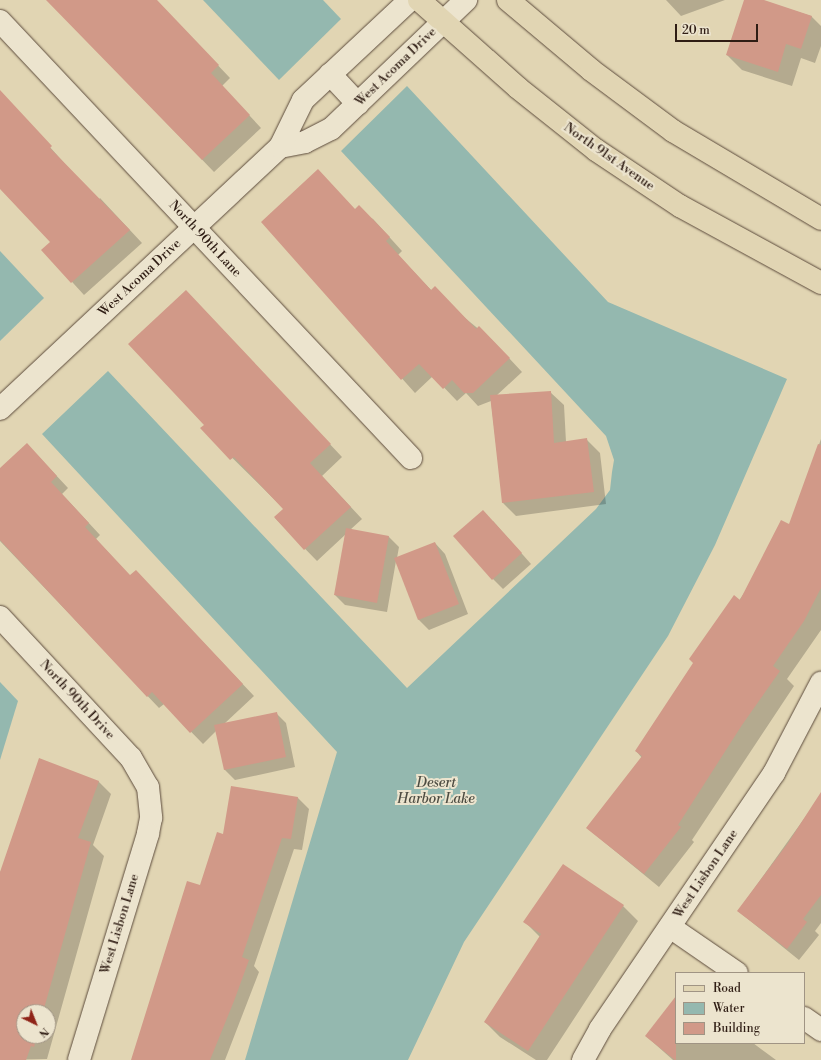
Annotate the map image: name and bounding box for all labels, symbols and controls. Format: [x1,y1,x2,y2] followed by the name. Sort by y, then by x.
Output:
[677,16,760,42] scale bar
[682,23,710,38] text: 20 m
[352,24,440,110] street label: West Acoma Drive
[561,120,657,194] street label: North 91st Avenue
[165,197,245,281] street label: North 90th Lane
[96,236,184,320] street label: West Acoma Drive
[36,657,118,743] street label: North 90th Drive
[397,775,475,808] water label: Desert Harbor Lake
[671,827,741,921] street label: West Lisbon Lane
[97,872,143,976] street label: West Lisbon Lane
[675,972,805,1044] legend
[713,981,741,996] text: Road
[713,1001,745,1016] text: Water
[16,1004,56,1044] north arrow
[713,1021,760,1036] text: Building
[36,1024,51,1040] text: N

